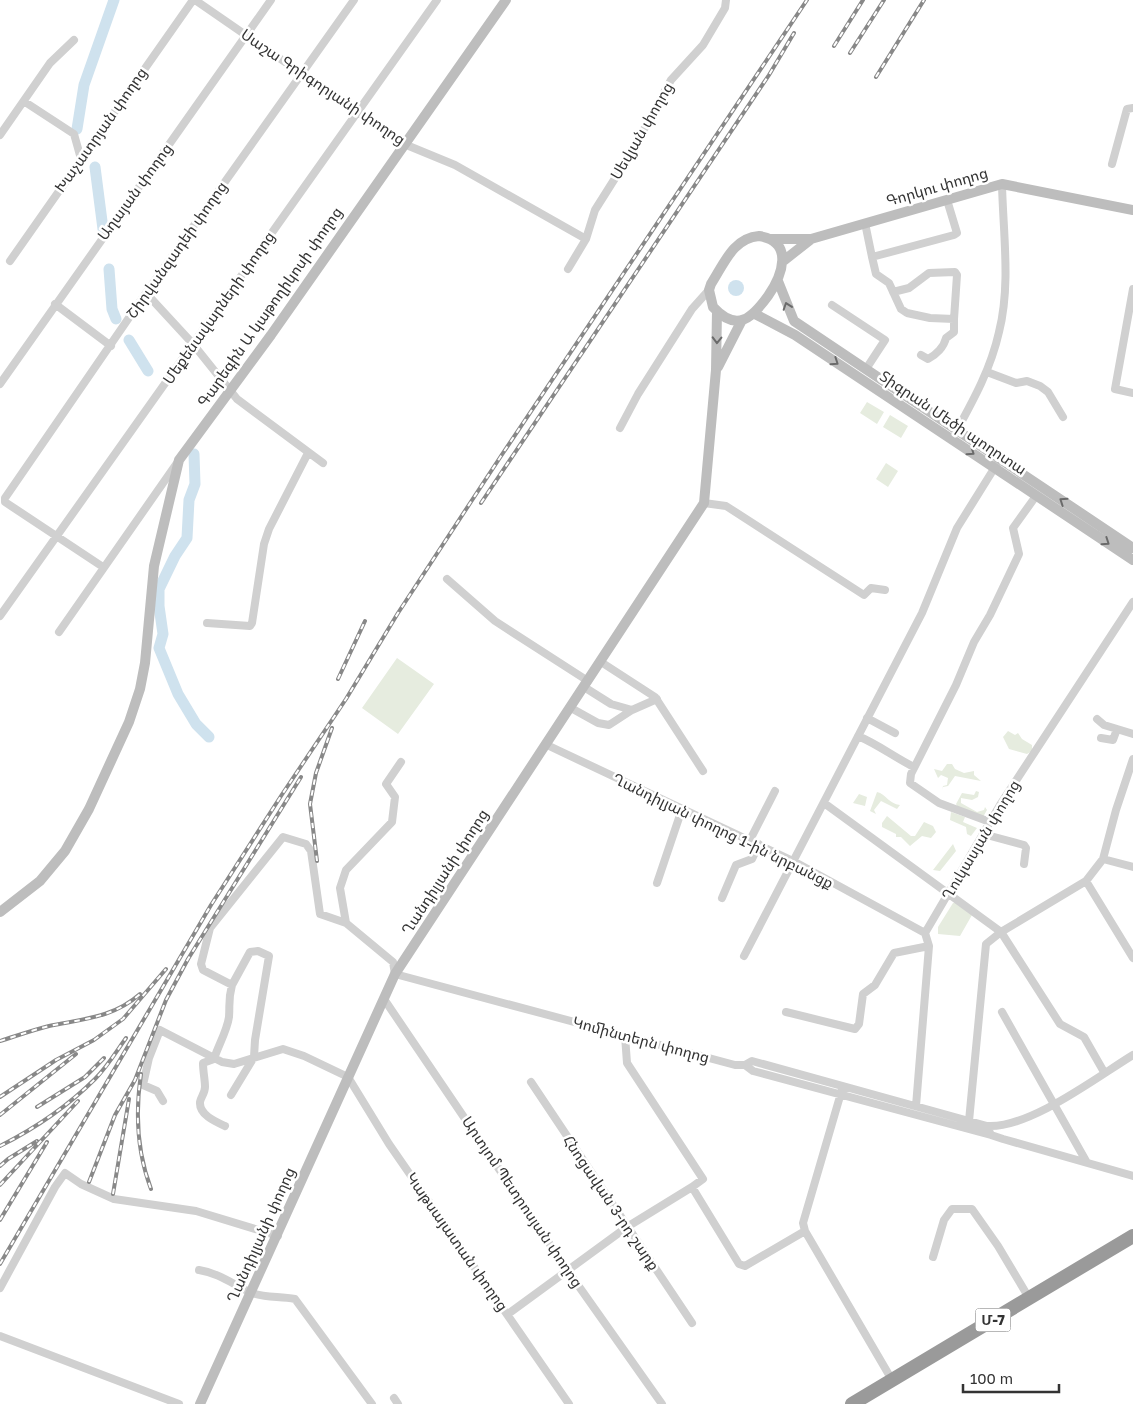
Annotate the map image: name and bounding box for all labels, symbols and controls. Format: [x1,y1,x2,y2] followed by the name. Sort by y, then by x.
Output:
[237,24,409,149] street label: Սաշա Գրիգորյանի փողոց
[50,64,151,196] street label: Խաչատրյան փողոց
[606,79,677,183] street label: Սեվյան փողոց
[93,140,176,244] street label: Աղայան փողոց
[884,163,990,210] street label: Գորկու փողոց
[122,177,231,322] street label: Շիրվանզադեի փողոց
[193,203,346,410] street label: Գարեգին Ա կաթողիկոսի փողոց
[158,228,279,388] street label: Մեքենավարների փողոց
[783,302,793,311] one-way arrow
[712,337,722,345] one-way arrow
[830,356,839,365] one-way arrow
[876,366,1030,479] street label: Տիգրան Մեծի պողոտա
[965,446,974,455] one-way arrow
[1060,498,1069,507] one-way arrow
[1100,536,1109,545] one-way arrow
[610,769,837,892] street label: Ղանդիլյան փողոց 1-ին նրբանցք
[937,776,1024,903] street label: Ղուկասյան փողոց
[397,805,492,938] street label: Ղանդիլյանի փողոց
[571,1012,712,1067] street label: Կոմինտերն փողոց
[458,1112,587,1291] street label: Արտյոմ Պետրոսյան փողոց
[559,1132,664,1274] street label: Հնոցավան 3-րդ շարք
[222,1164,299,1305] street label: Ղանդիլյանի փողոց
[402,1169,513,1315] street label: Կաթսայատան փողոց
[976,1308,1010,1332] road number: Մ-7
[963,1362,1059,1394] scale bar
[970,1369,1013,1387] text: 100 m

